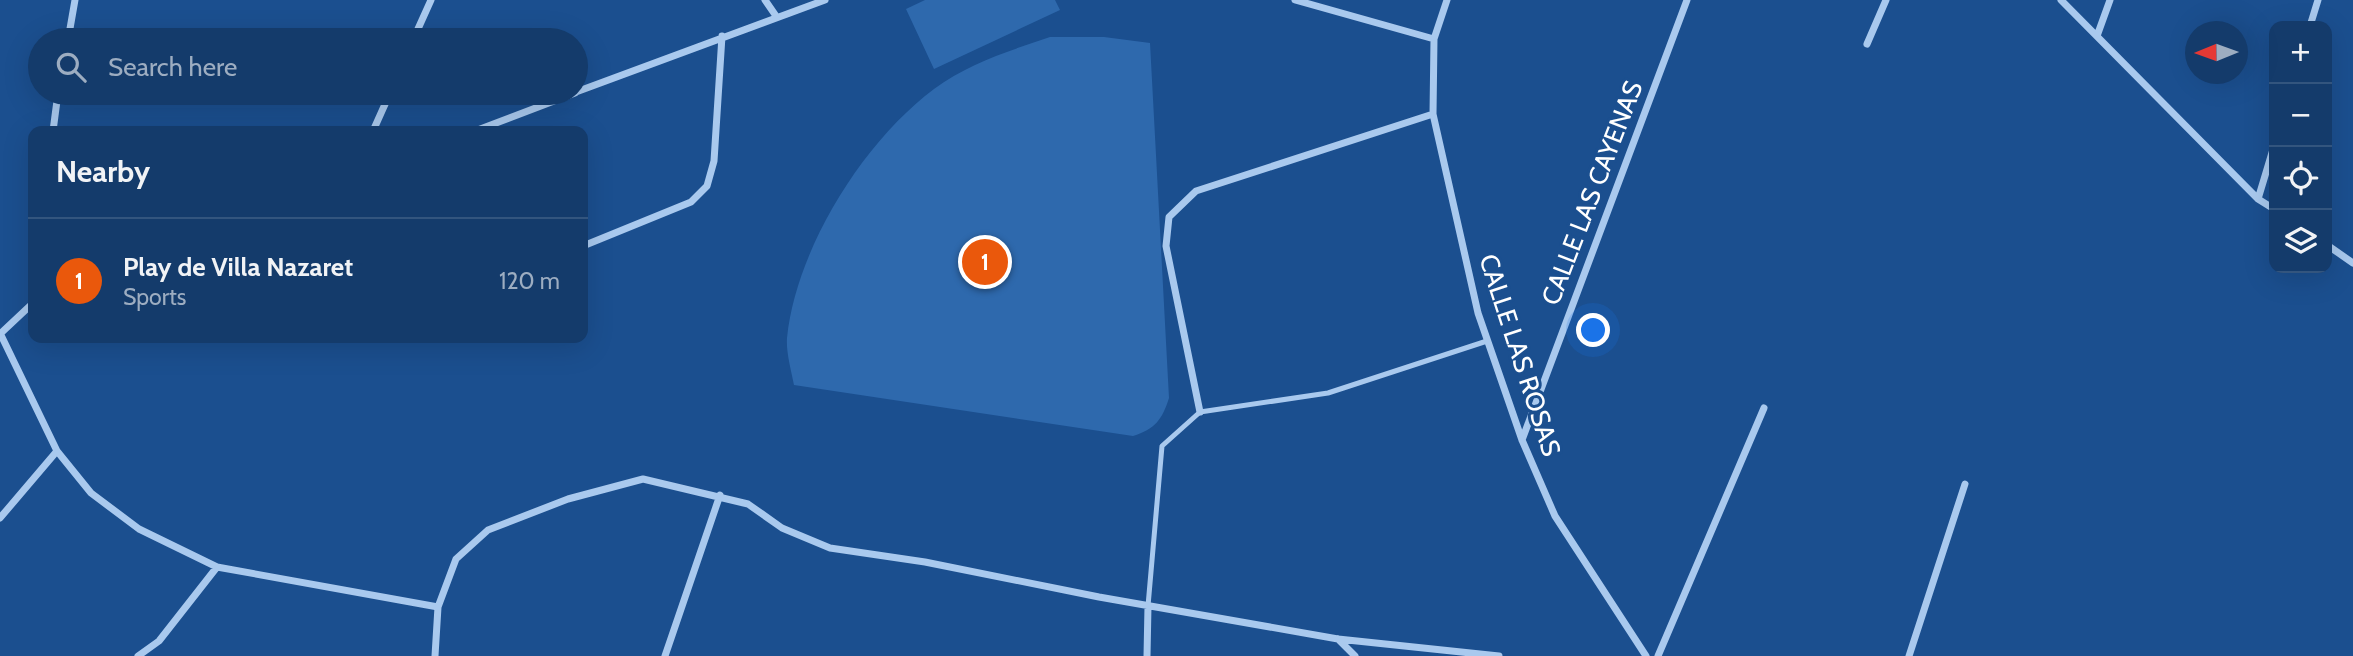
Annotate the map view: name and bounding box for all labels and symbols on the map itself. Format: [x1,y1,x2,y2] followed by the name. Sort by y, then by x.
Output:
[2185,21,2248,84] north arrow
[1535,76,1649,310] street label: CALLE LAS CAYENAS
[962,236,1008,288] pin: 1
[1472,250,1568,460] street label: CALLE LAS ROSAS
[1576,313,1610,347] your location

